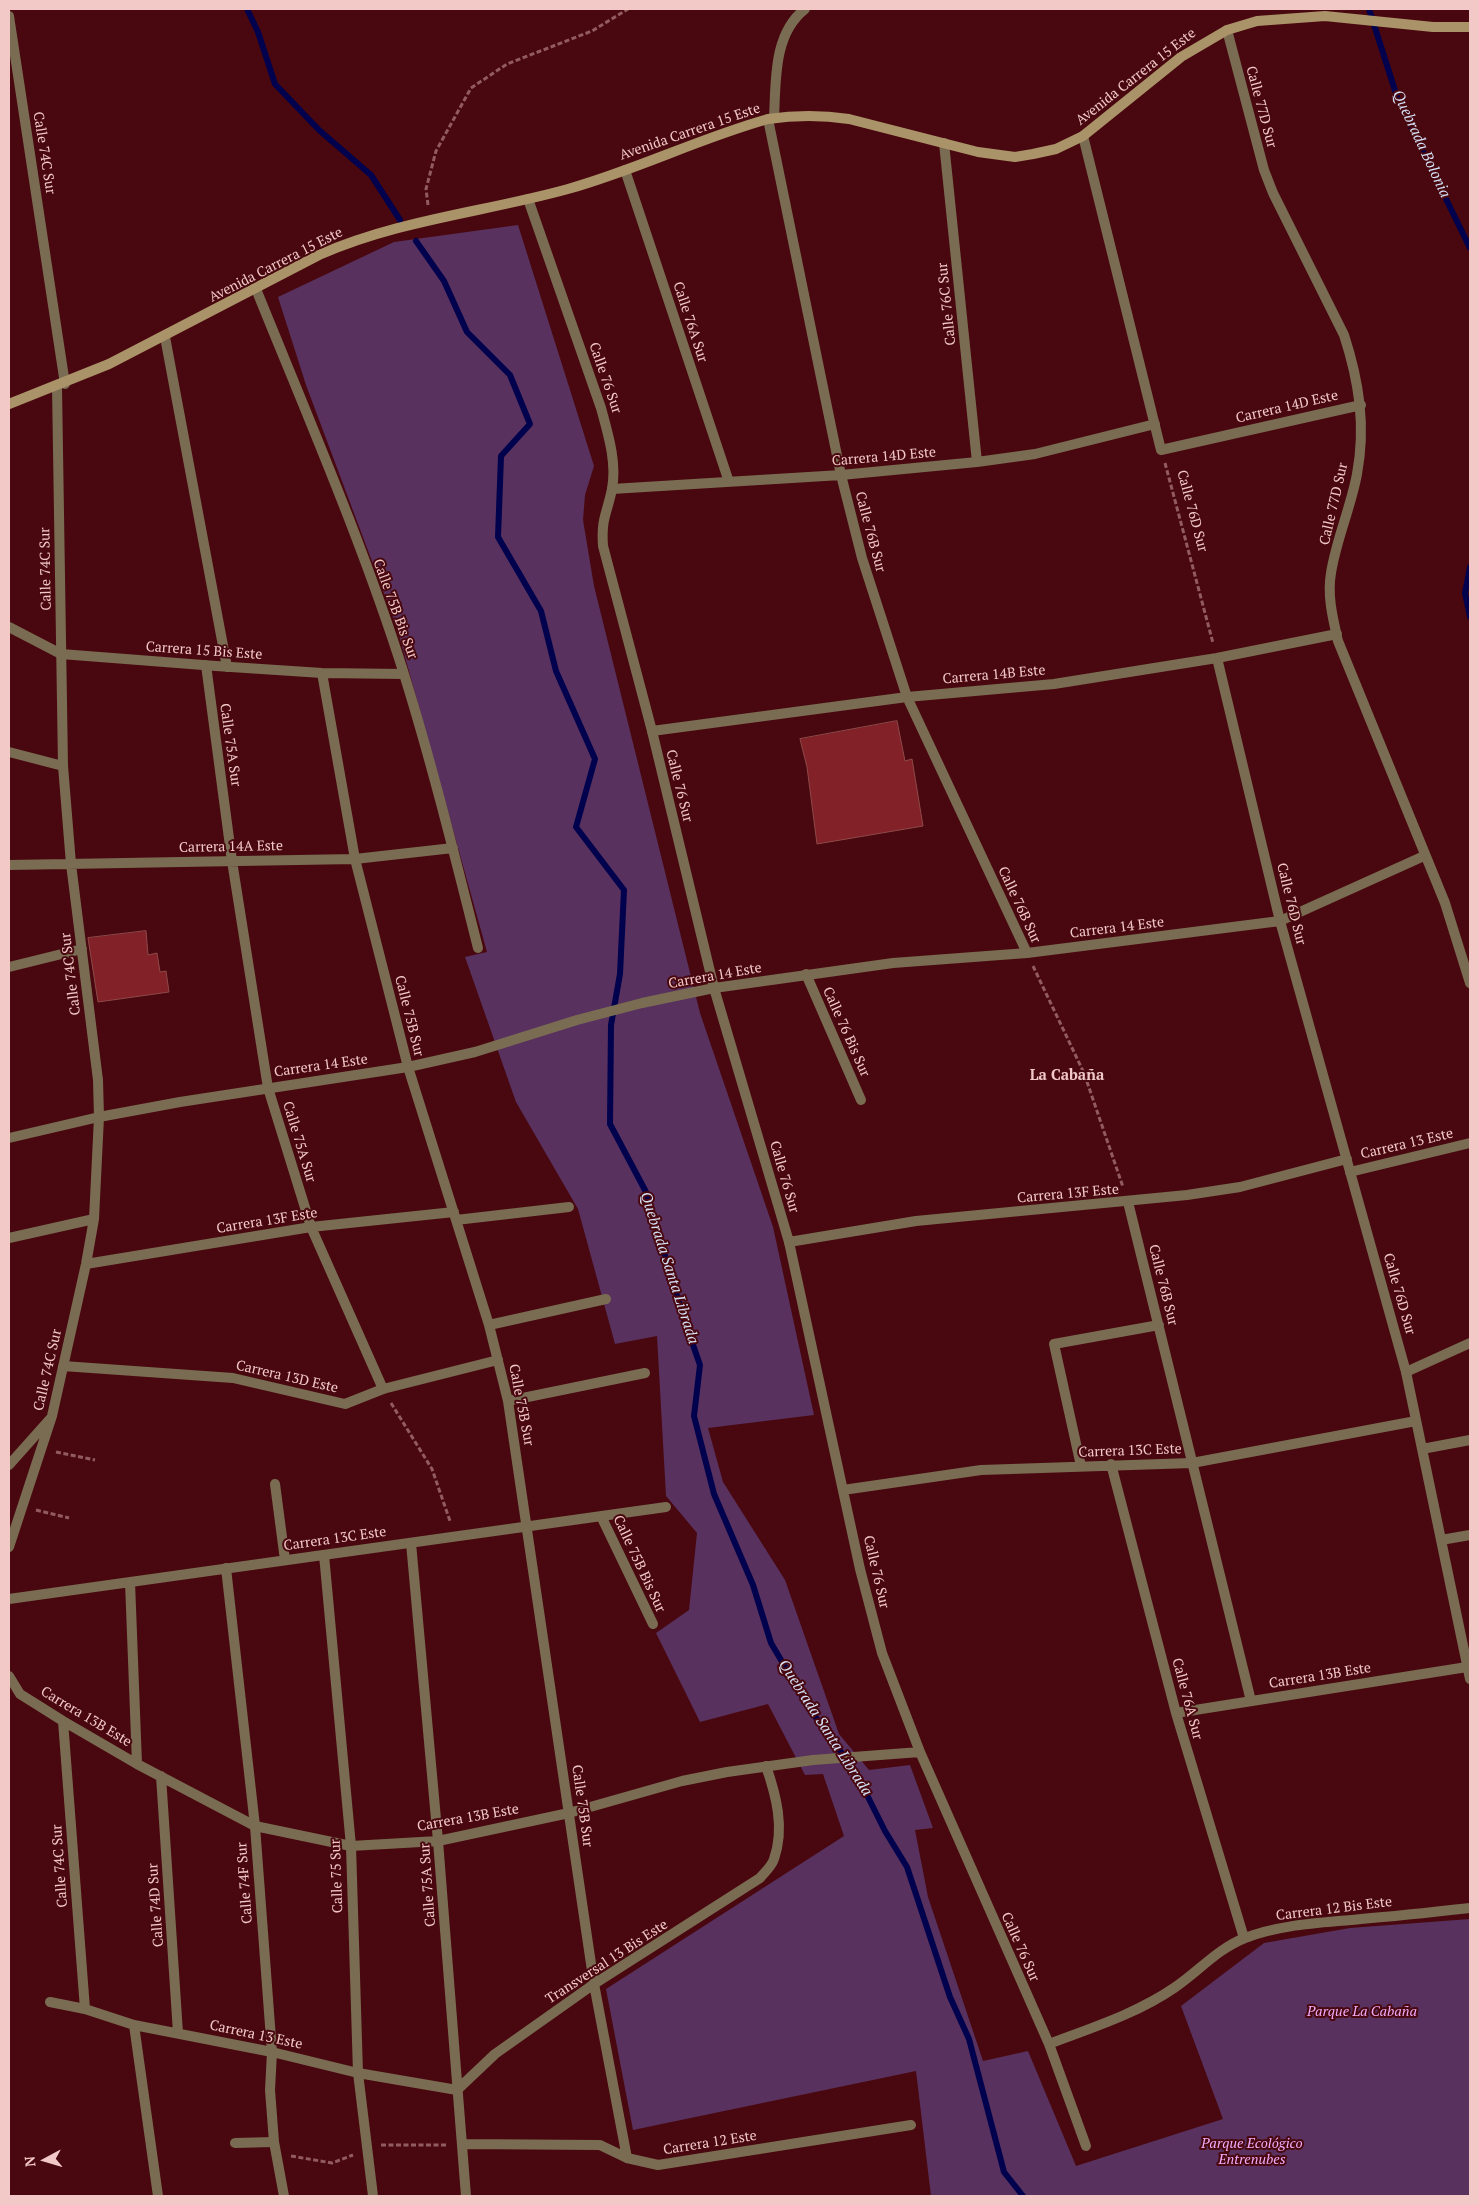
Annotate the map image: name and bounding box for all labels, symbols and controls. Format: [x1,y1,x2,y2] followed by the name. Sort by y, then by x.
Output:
[1073,25,1199,129] street label: Avenida Carrera 15 Este
[1242,64,1280,150] street label: Calle 77D Sur
[1388,87,1454,201] water label: Quebrada Bolonia
[617,100,763,164] street label: Avenida Carrera 15 Este
[29,111,59,195] street label: Calle 74C Sur
[206,224,346,306] street label: Avenida Carrera 15 Este
[934,262,960,346] street label: Calle 76C Sur
[669,280,711,364] street label: Calle 76A Sur
[585,340,625,416] street label: Calle 76 Sur
[1234,387,1340,427] street label: Carrera 14D Este
[831,444,937,470] street label: Carrera 14D Este
[1316,461,1352,547] street label: Calle 77D Sur
[1173,468,1211,554] street label: Calle 76D Sur
[851,490,889,574] street label: Calle 76B Sur
[37,527,55,611] street label: Calle 74C Sur
[369,557,421,661] street label: Calle 75B Bis Sur
[145,639,263,663] street label: Carrera 15 Bis Este
[942,662,1046,688] street label: Carrera 14B Este
[216,702,244,788] street label: Calle 75A Sur
[662,748,696,824] street label: Calle 76 Sur
[179,838,283,856] street label: Carrera 14A Este
[1273,861,1309,947] street label: Calle 76D Sur
[994,864,1044,946] street label: Calle 76B Sur
[1069,914,1165,942] street label: Carrera 14 Este
[58,932,84,1016] street label: Calle 74C Sur
[667,960,763,992] street label: Carrera 14 Este
[391,974,427,1058] street label: Calle 75B Sur
[819,985,873,1079] street label: Calle 76 Bis Sur
[273,1051,369,1081] street label: Carrera 14 Este
[1030,1067,1104,1085] district label: La Cabaña
[279,1099,319,1185] street label: Calle 75A Sur
[1359,1125,1455,1163] street label: Carrera 13 Este
[766,1139,802,1215] street label: Calle 76 Sur
[1016,1181,1120,1207] street label: Carrera 13F Este
[636,1190,702,1346] water label: Quebrada Santa Librada
[215,1205,319,1237] street label: Carrera 13F Este
[1145,1243,1181,1327] street label: Calle 76B Sur
[1379,1251,1419,1337] street label: Calle 76D Sur
[30,1328,66,1412] street label: Calle 74C Sur
[234,1357,340,1397] street label: Carrera 13D Este
[505,1363,537,1447] street label: Calle 75B Sur
[1078,1441,1182,1461] street label: Carrera 13C Este
[609,1513,669,1615] street label: Calle 75B Bis Sur
[283,1523,387,1555] street label: Carrera 13C Este
[859,1534,893,1610] street label: Calle 76 Sur
[1168,1656,1206,1742] street label: Calle 76A Sur
[774,1657,876,1799] water label: Quebrada Santa Librada
[1268,1660,1372,1692] street label: Carrera 13B Este
[37,1683,135,1751] street label: Carrera 13B Este
[568,1764,596,1848] street label: Calle 75B Sur
[416,1801,520,1835] street label: Carrera 13B Este
[49,1824,71,1908] street label: Calle 74C Sur
[327,1839,347,1913] street label: Calle 75 Sur
[234,1842,256,1924] street label: Calle 74F Sur
[417,1843,439,1927] street label: Calle 75A Sur
[145,1862,167,1948] street label: Calle 74D Sur
[1275,1894,1393,1924] street label: Carrera 12 Bis Este
[997,1910,1043,1984] street label: Calle 76 Sur
[543,1916,671,2008] street label: Transversal 13 Bis Este
[1307,2004,1417,2020] park label: Parque La Cabaña
[208,2017,304,2053] street label: Carrera 13 Este
[662,2127,758,2159] street label: Carrera 12 Este
[20,2135,70,2185] north arrow
[1201,2136,1303,2168] park label: Parque Ecológico Entrenubes
[20,2155,40,2168] text: N

